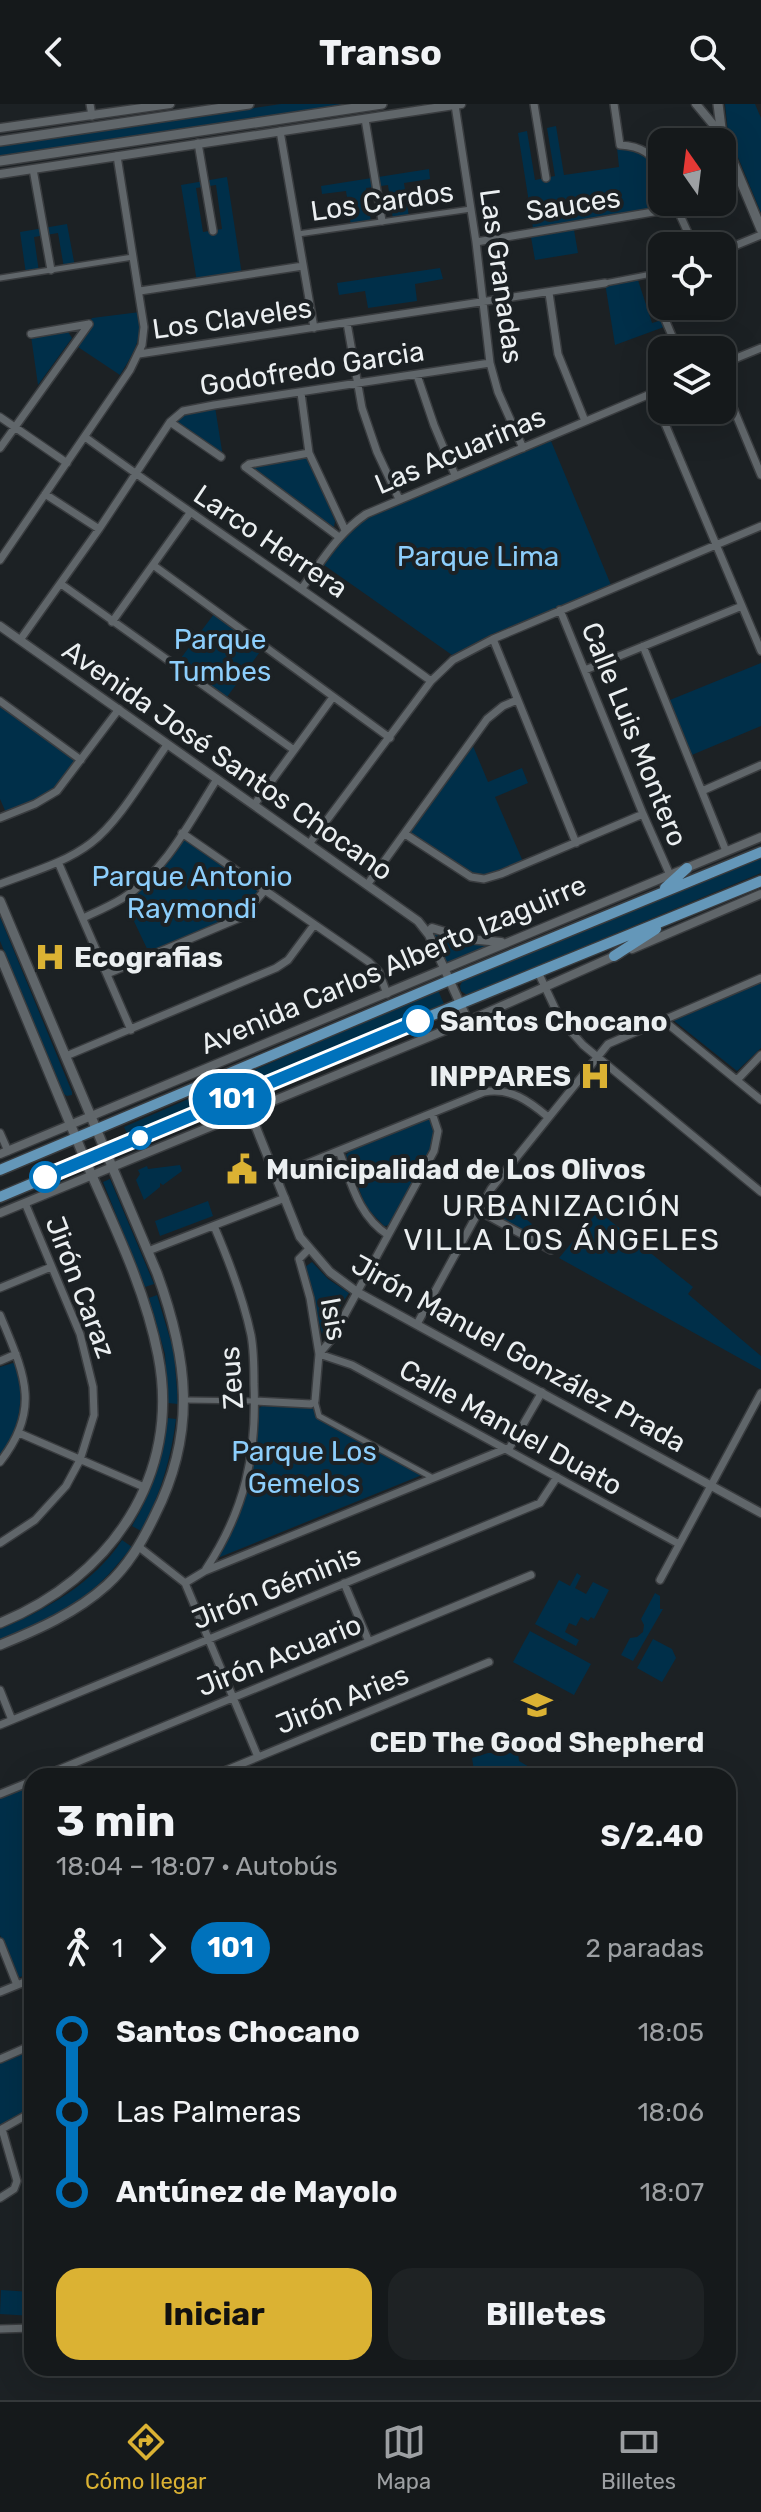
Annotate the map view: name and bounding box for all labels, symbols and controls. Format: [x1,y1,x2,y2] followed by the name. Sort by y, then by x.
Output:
[32,30,76,74] icon: back
[685,30,729,74] icon: search
[319,31,442,74] text: Transo
[648,128,736,216] north arrow
[648,128,736,424] map controls
[308,175,456,228] street label: Los Cardos
[524,181,623,228] street label: Sauces
[473,187,530,366] street label: Las Granadas
[648,232,736,320] button: locate
[150,291,314,346] street label: Los Claveles
[198,334,427,403] street label: Godofredo Garcia
[648,336,736,424] button: layers
[370,400,550,501] street label: Las Acuarinas
[188,478,354,605] street label: Larco Herrera
[397,540,559,573] park label: Parque Lima
[575,617,695,851] street label: Calle Luis Montero
[169,623,271,688] park label: Parque Tumbes
[56,633,399,887] street label: Avenida José Santos Chocano
[91,860,293,925] park label: Parque Antonio Raymondi
[195,868,591,1061] street label: Avenida Carlos Alberto Izaguirre
[33,940,67,974] hospital icon: Ecografias
[74,941,223,974] place label: Ecografias
[440,1005,668,1038] place label: Santos Chocano
[403,1006,433,1036] marker: Santos Chocano
[578,1059,612,1093] hospital icon: INPPARES
[429,1060,571,1093] place label: INPPARES
[186,1073,278,1125] line badge: 101
[209,1082,255,1115] text: 101
[129,1127,151,1149] unlabelled marker
[225,1152,259,1186] public building icon: Municipalidad de Los Olivos
[266,1153,646,1186] place label: Municipalidad de Los Olivos
[30,1162,60,1192] unlabelled marker
[403,1188,721,1258] district label: URBANIZACIÓN VILLA LOS ÁNGELES
[38,1212,123,1363] street label: Jirón Caraz
[346,1248,692,1459] street label: Jirón Manuel González Prada
[314,1295,353,1343] street label: Isis
[213,1345,250,1411] street label: Zeus
[394,1352,628,1502] street label: Calle Manuel Duato
[231,1435,377,1500] park label: Parque Los Gemelos
[187,1539,365,1636] street label: Jirón Géminis
[192,1608,366,1703] street label: Jirón Acuario
[271,1658,413,1741] street label: Jirón Aries
[520,1688,554,1722] school or university icon: CED The Good Shepherd
[369,1726,705,1759] place label: CED The Good Shepherd
[56,1795,176,1847] text: 3 min
[600,1818,704,1854] text: S/2.40
[56,1851,338,1882] text: 18:04 – 18:07 · Autobús
[56,1926,100,1970] icon: walk
[135,1926,179,1970] icon: forward
[207,1931,254,1964] text: 101
[112,1933,123,1964] text: 1
[585,1933,704,1964] text: 2 paradas
[116,2014,360,2050] text: Santos Chocano
[638,2017,704,2048] text: 18:05
[116,2094,301,2130] text: Las Palmeras
[637,2097,704,2128] text: 18:06
[116,2174,398,2210] text: Antúnez de Mayolo
[640,2177,704,2208] text: 18:07
[56,2268,372,2360] button: Iniciar
[388,2268,704,2360] button: Billetes
[85,2420,206,2495] tab: Cómo llegar
[376,2420,431,2495] tab: Mapa
[601,2420,676,2495] tab: Billetes

